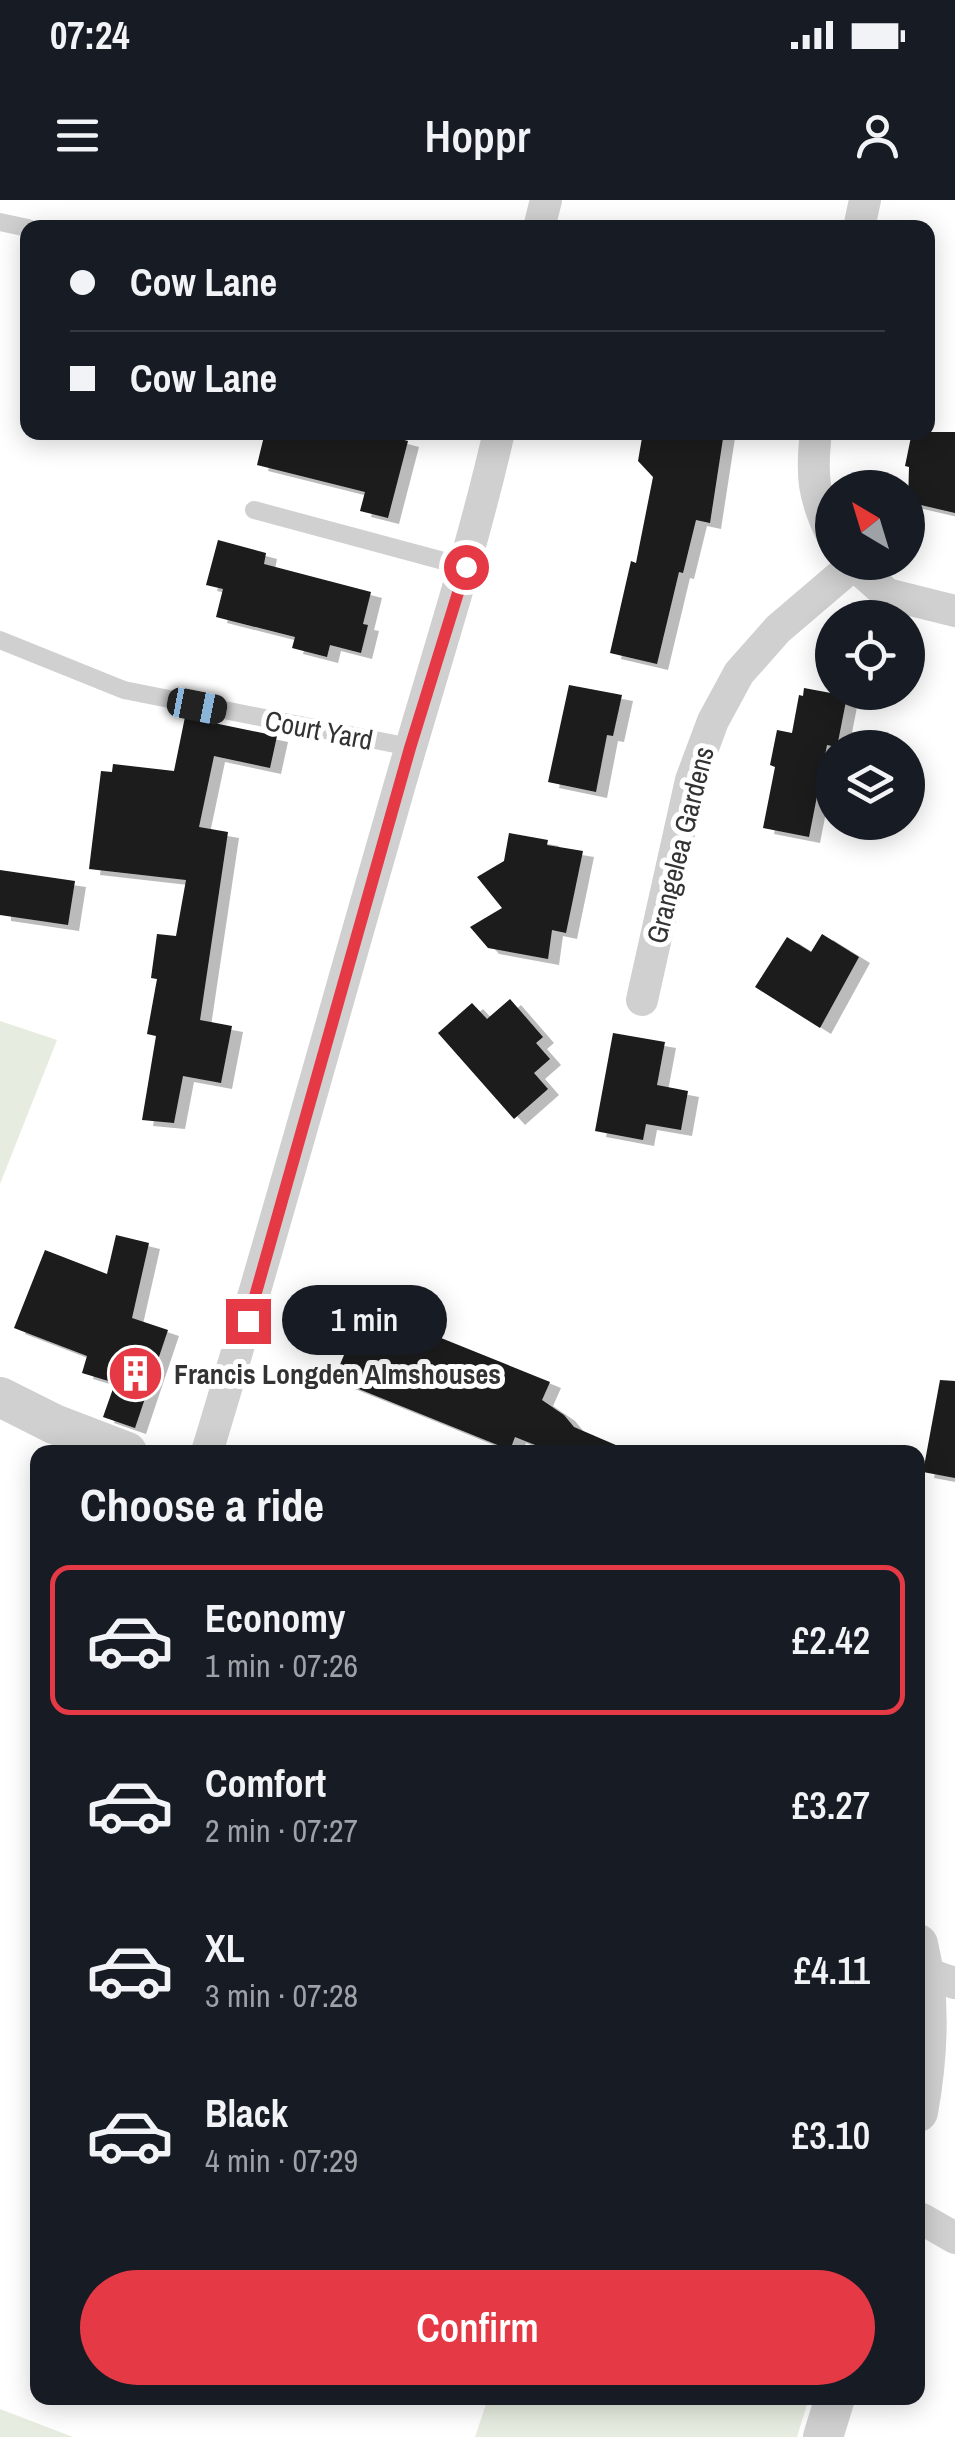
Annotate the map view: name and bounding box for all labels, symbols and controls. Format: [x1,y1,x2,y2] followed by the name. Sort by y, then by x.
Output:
[50,10,130,61] text: 07:24
[425,105,530,166] text: Hoppr
[50,108,105,163] icon: menu
[850,108,905,163] icon: person
[130,257,277,308] text: Cow Lane
[130,353,277,404] text: Cow Lane
[815,470,925,580] north arrow
[815,470,925,840] map controls
[444,545,489,590] route start
[815,600,925,710] button: locate
[165,686,229,726] car
[262,701,376,759] street label: Court Yard
[815,730,925,840] button: layers
[637,743,723,947] street label: Grangelea Gardens
[283,1286,448,1356] callout: 1 min
[331,1298,398,1341] text: 1 min
[226,1299,271,1344] route end
[105,1344,165,1404] building icon: Francis Longden Almshouses
[174,1355,501,1393] place label: Francis Longden Almshouses
[80,1474,324,1535] text: Choose a ride
[205,1593,345,1644] text: Economy
[85,1595,175,1685] icon: car
[792,1615,870,1666] text: £2.42
[205,1644,358,1687] text: 1 min · 07:26
[205,1758,326,1809] text: Comfort
[85,1760,175,1850] icon: car
[792,1780,870,1831] text: £3.27
[205,1809,358,1852] text: 2 min · 07:27
[205,1923,245,1974] text: XL
[85,1925,175,2015] icon: car
[794,1945,870,1996] text: £4.11
[205,1974,358,2017] text: 3 min · 07:28
[205,2088,288,2139] text: Black
[85,2090,175,2180] icon: car
[792,2110,870,2161] text: £3.10
[205,2139,358,2182] text: 4 min · 07:29
[80,2270,875,2385] button: Confirm

